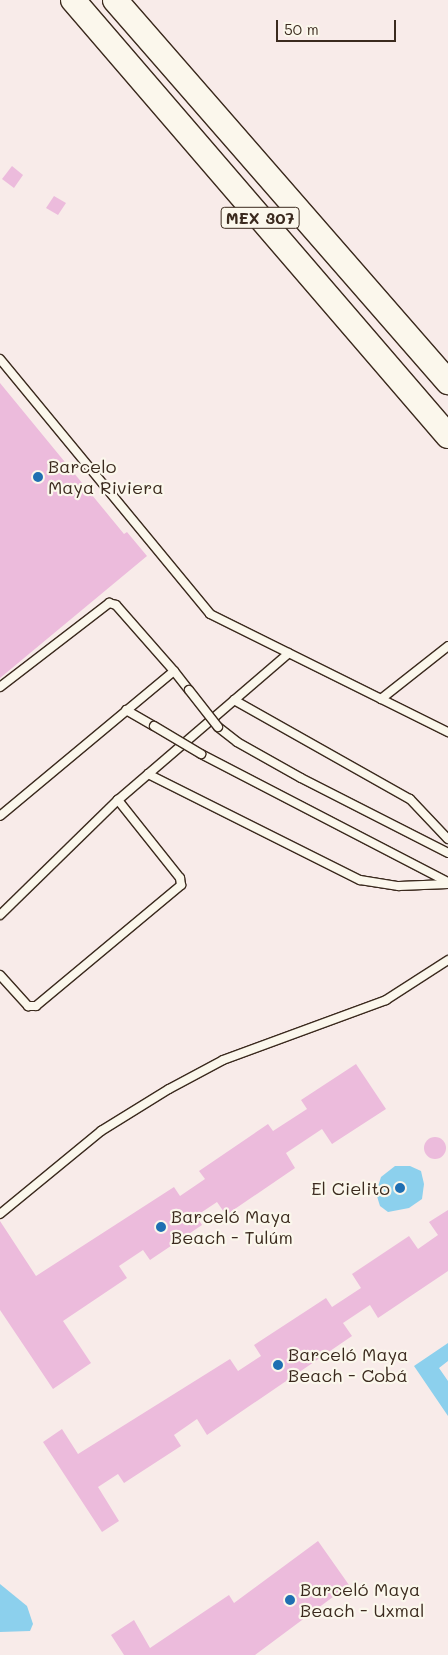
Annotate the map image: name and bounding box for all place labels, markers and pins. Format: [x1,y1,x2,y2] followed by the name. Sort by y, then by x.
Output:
[48,456,163,498] place label: Barcelo Maya Riviera
[32,471,44,483] marker: Barcelo Maya Riviera
[311,1177,390,1199] place label: El Cielito
[394,1182,406,1194] marker: El Cielito
[171,1206,293,1248] place label: Barceló Maya Beach - Tulúm
[155,1221,167,1233] marker: Barceló Maya Beach - Tulúm
[288,1344,408,1386] place label: Barceló Maya Beach - Cobá
[272,1359,284,1371] marker: Barceló Maya Beach - Cobá
[300,1579,425,1622] place label: Barceló Maya Beach - Uxmal
[284,1594,296,1606] marker: Barceló Maya Beach - Uxmal

